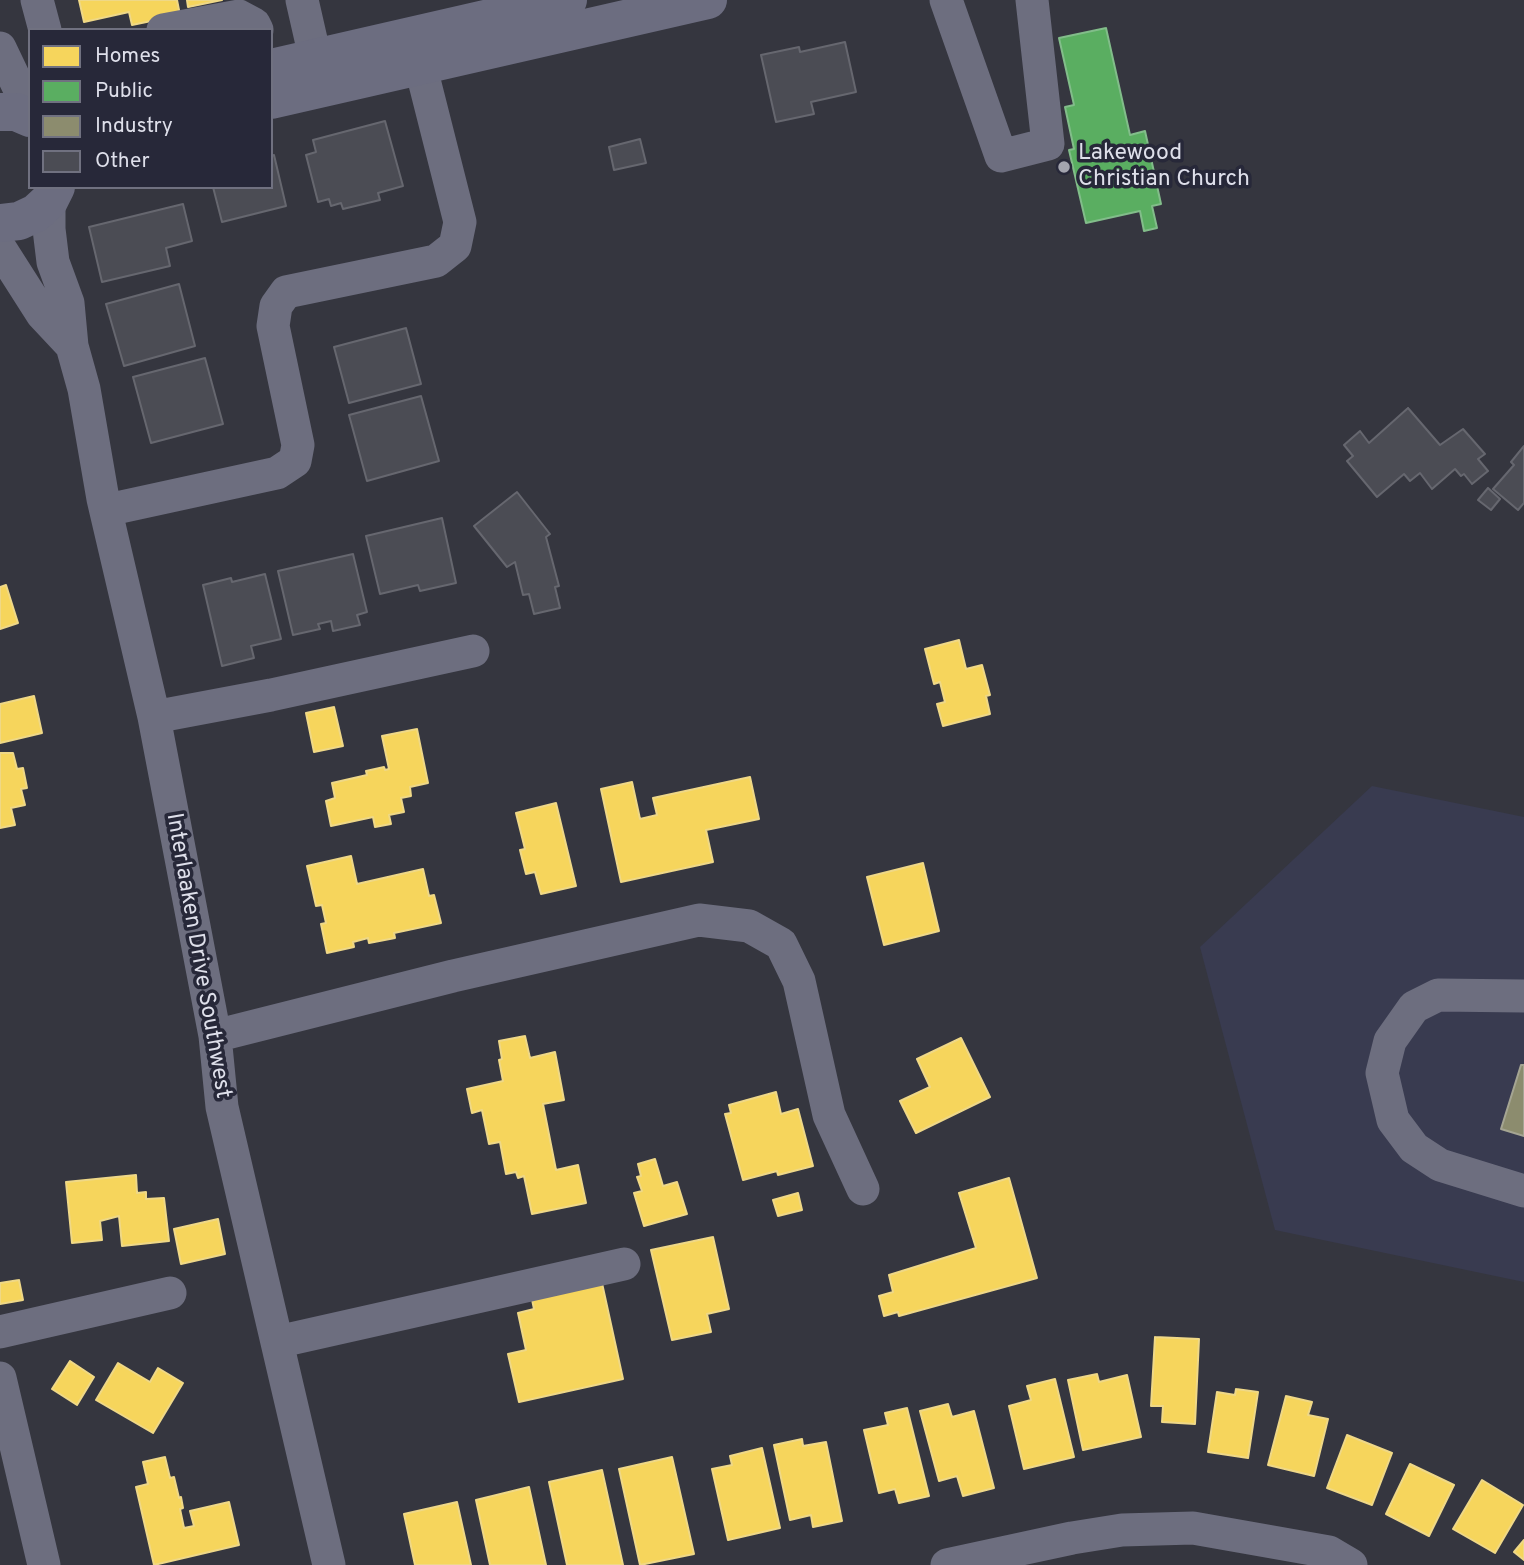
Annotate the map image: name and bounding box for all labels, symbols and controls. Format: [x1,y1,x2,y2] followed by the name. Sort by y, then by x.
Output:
[28,28,273,189] legend
[95,43,160,70] text: Homes
[95,78,153,105] text: Public
[95,113,173,140] text: Industry
[1078,140,1250,194] place label: Lakewood Christian Church
[95,148,150,175] text: Other
[1056,159,1072,175] marker: Lakewood Christian Church
[158,811,236,1101] street label: Interlaaken Drive Southwest

